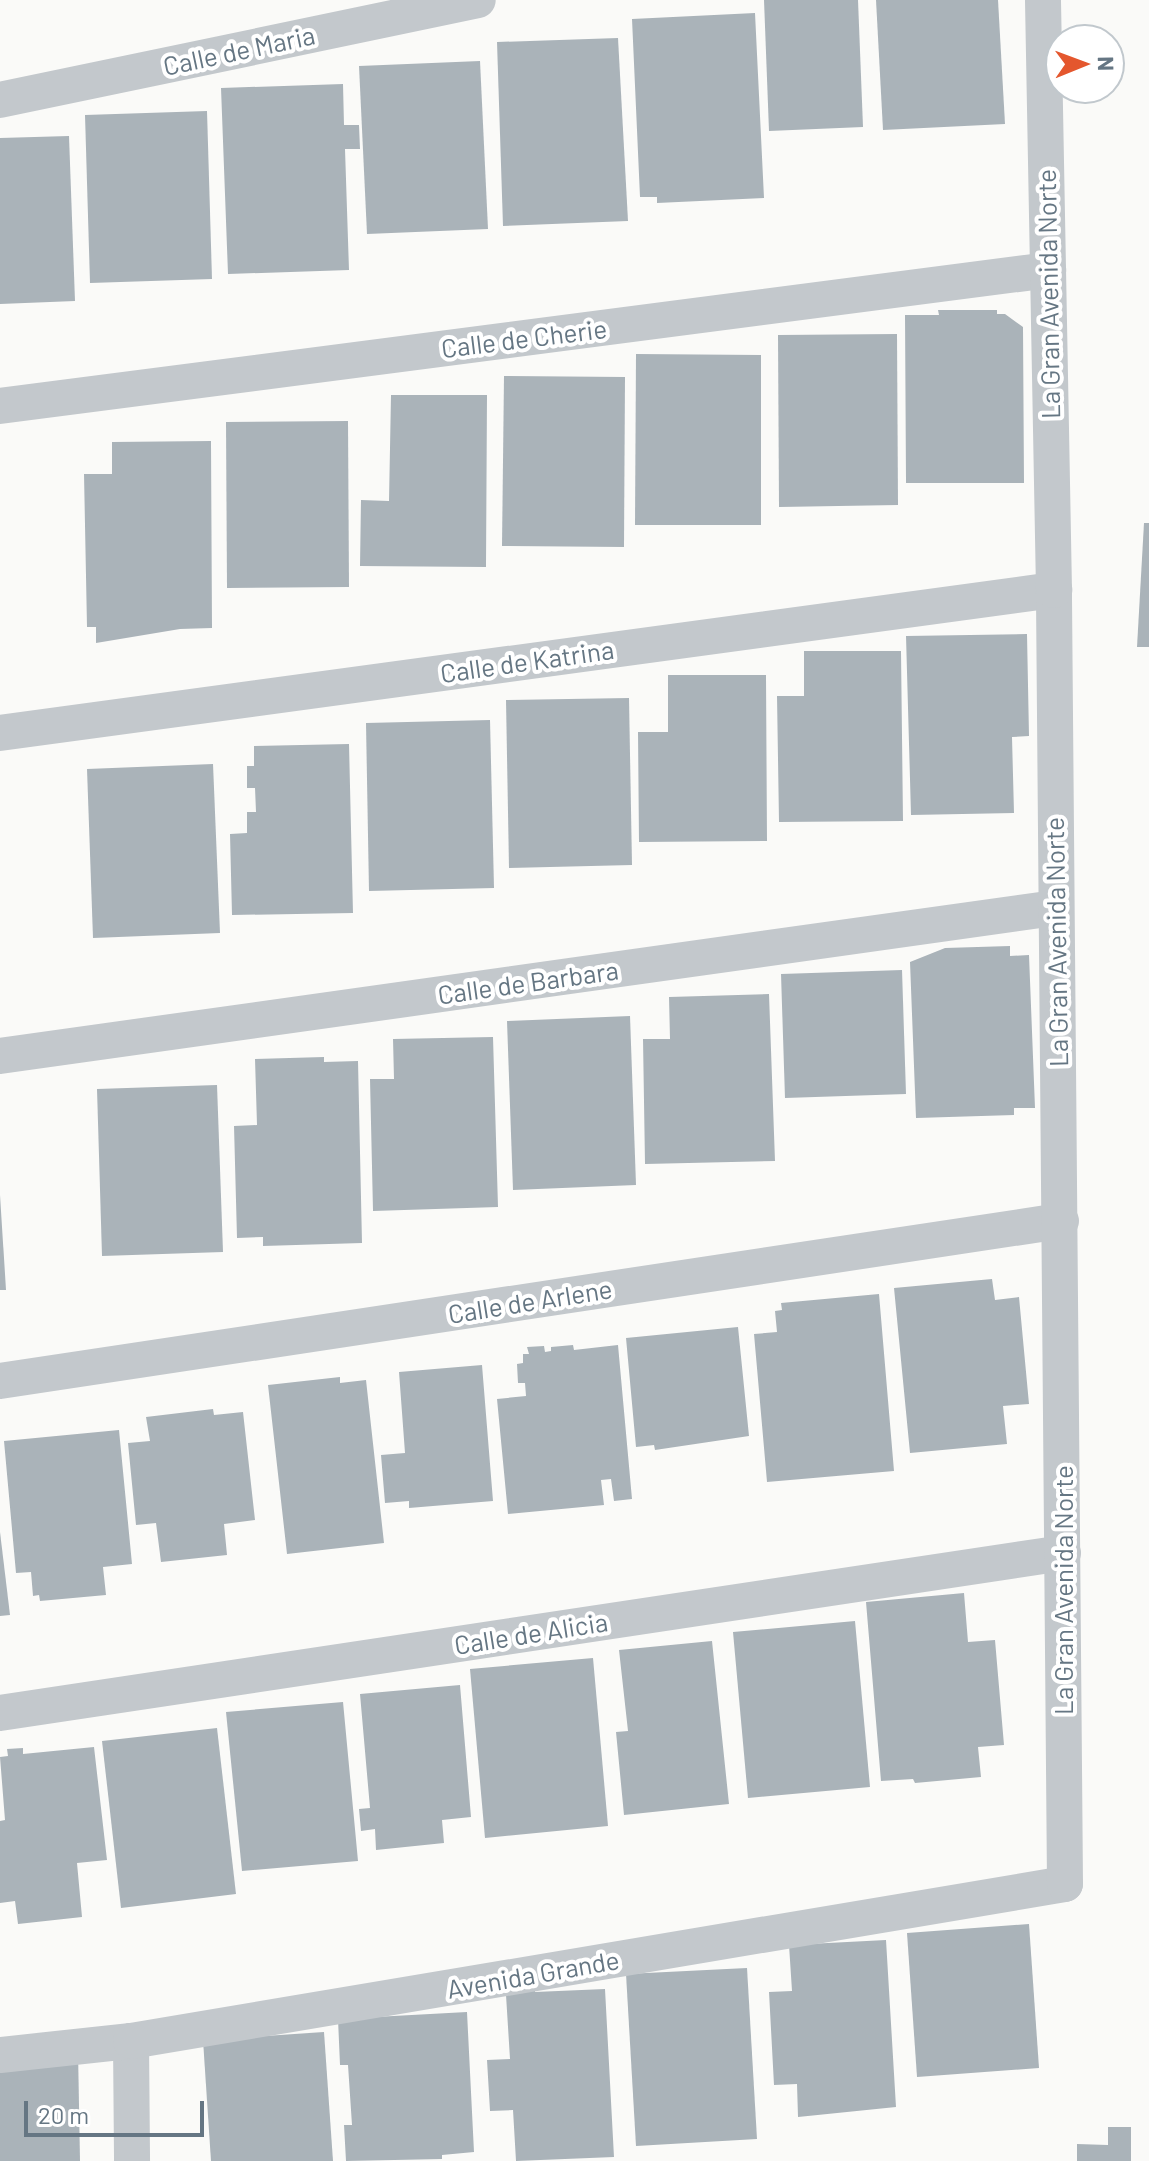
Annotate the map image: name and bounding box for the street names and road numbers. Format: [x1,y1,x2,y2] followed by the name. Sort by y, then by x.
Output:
[160,19,318,81] street label: Calle de Maria
[1030,169,1066,419] street label: La Gran Avenida Norte
[439,312,609,364] street label: Calle de Cherie
[438,633,616,689] street label: Calle de Katrina
[1038,817,1074,1067] street label: La Gran Avenida Norte
[436,954,620,1010] street label: Calle de Barbara
[446,1273,614,1329] street label: Calle de Arlene
[1047,1465,1079,1715] street label: La Gran Avenida Norte
[452,1605,610,1661] street label: Calle de Alicia
[444,1943,622,2005] street label: Avenida Grande

